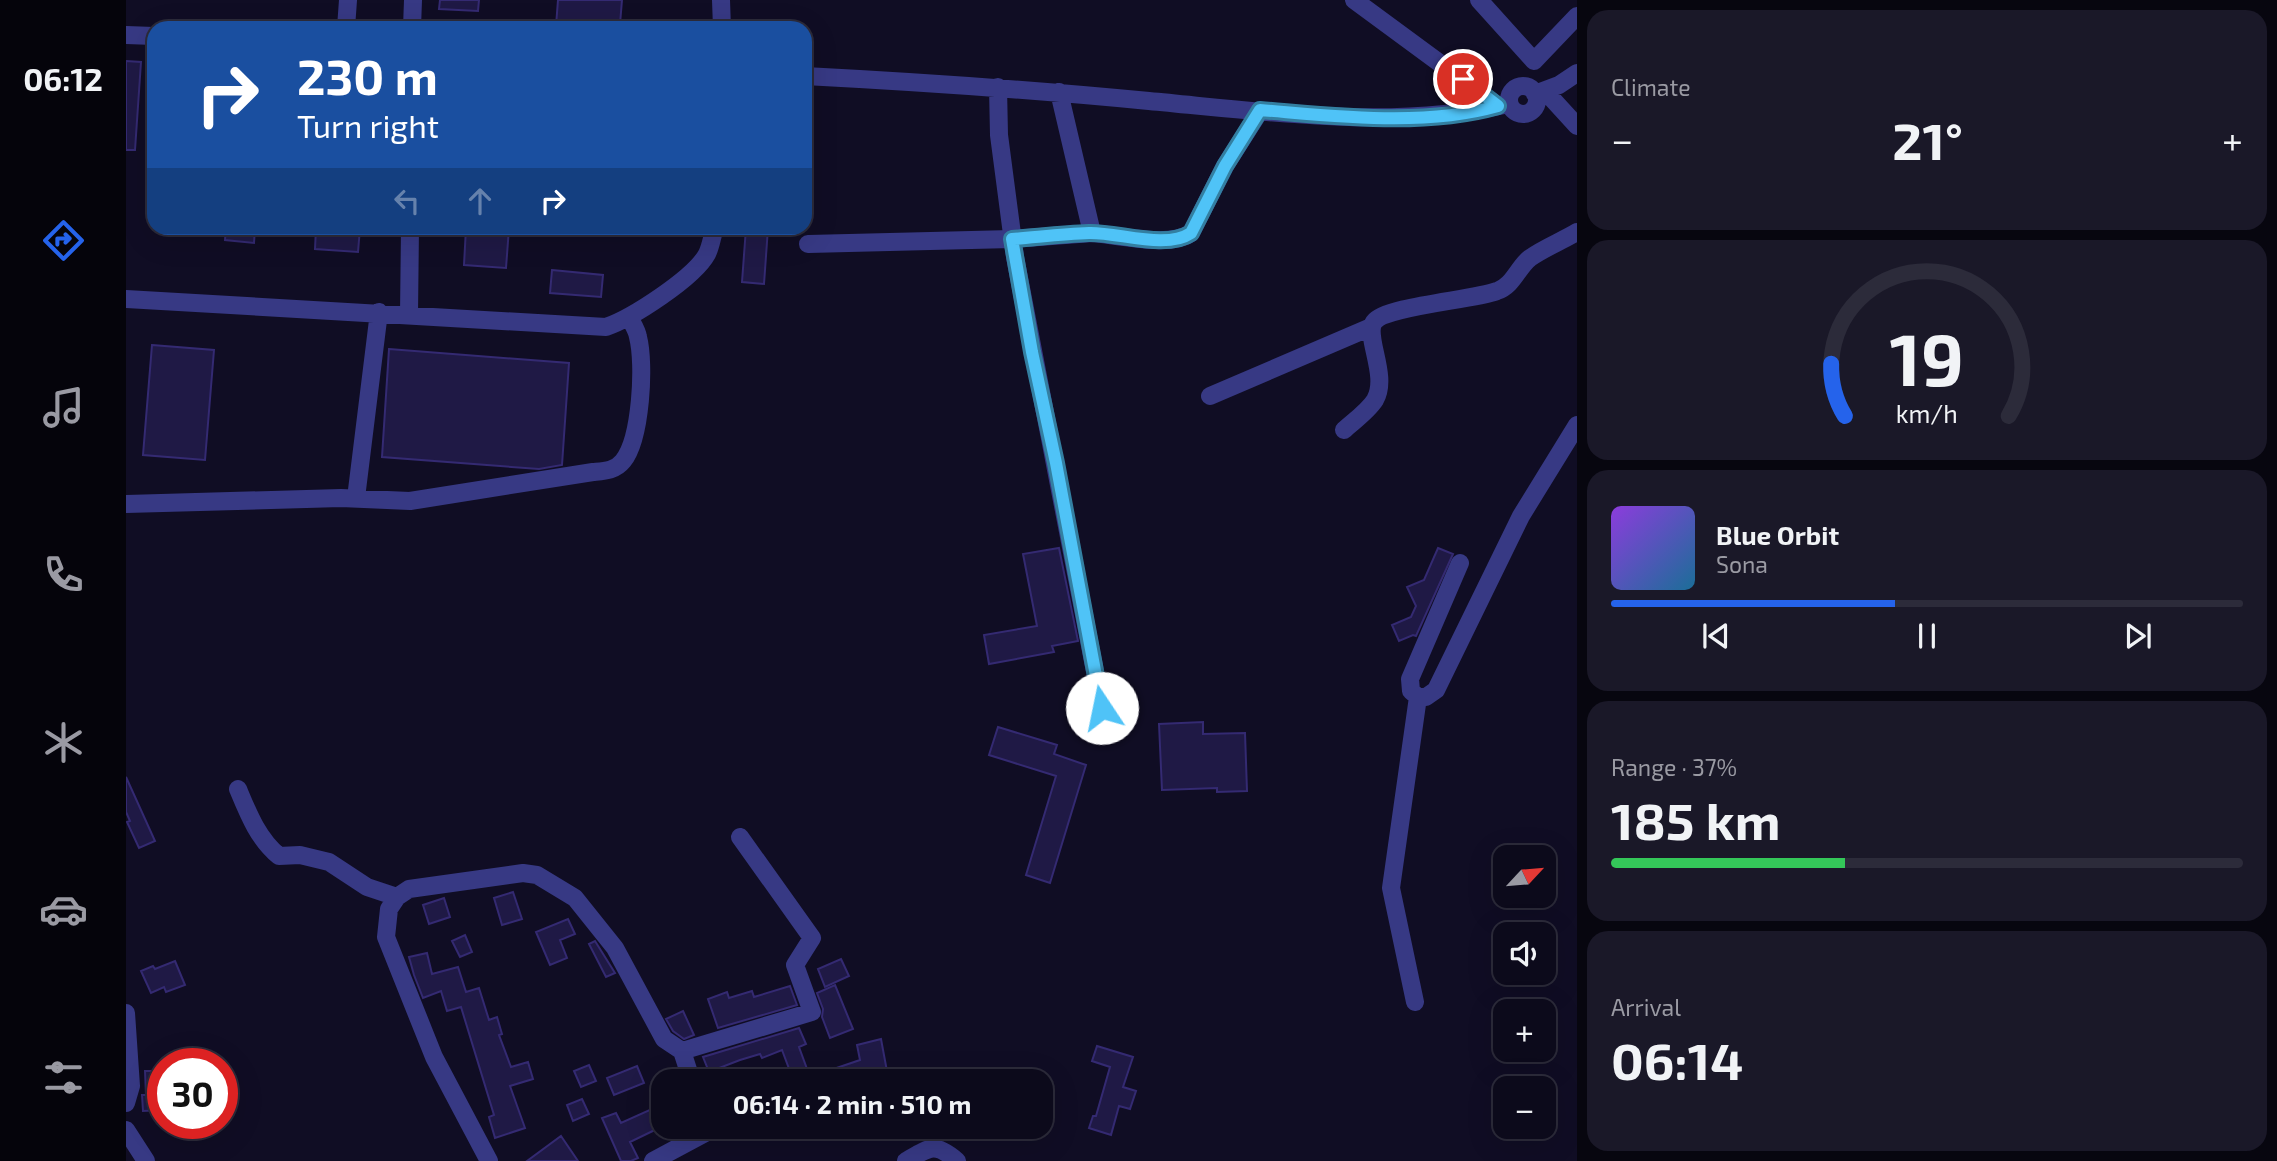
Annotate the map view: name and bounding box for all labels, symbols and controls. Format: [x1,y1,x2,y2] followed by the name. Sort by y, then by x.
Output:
[297,46,438,105] text: 230 m
[182,49,273,140] icon: right
[1433,49,1493,109] pin
[23,59,103,97] text: 06:12
[1444,60,1482,98] icon: arrive
[1611,73,1691,101] text: Climate
[297,106,439,144] text: Turn right
[1892,108,1963,170] text: 21°
[1611,116,1633,162] text: −
[2222,116,2243,162] text: +
[388,182,426,220] icon: left
[461,182,499,220] icon: ahead
[534,182,572,220] icon: right
[39,216,88,265] icon: directions
[1890,314,1964,402] text: 19
[39,383,88,432] icon: music
[1896,398,1958,428] text: km/h
[1716,519,1839,550] text: Blue Orbit
[39,550,88,599] icon: phone
[1716,550,1768,578] text: Sona
[1697,617,1735,655] icon: previous
[1908,617,1946,655] icon: pause
[2119,617,2157,655] icon: next
[1065,671,1139,745] position arrow
[39,718,88,767] icon: climate
[1611,753,1737,781] text: Range · 37%
[1611,788,1781,850] text: 185 km
[1493,845,1556,908] north arrow
[1493,845,1556,1139] map controls
[39,885,88,934] icon: car
[1493,922,1556,985] button: sound
[1611,993,1681,1021] text: Arrival
[1493,999,1556,1062] button: +
[1611,1028,1743,1090] text: 06:14
[147,1048,238,1139] speed limit sign: 30
[39,1053,88,1102] icon: filters
[1493,1076,1556,1139] button: −
[733,1088,971,1119] text: 06:14 · 2 min · 510 m

